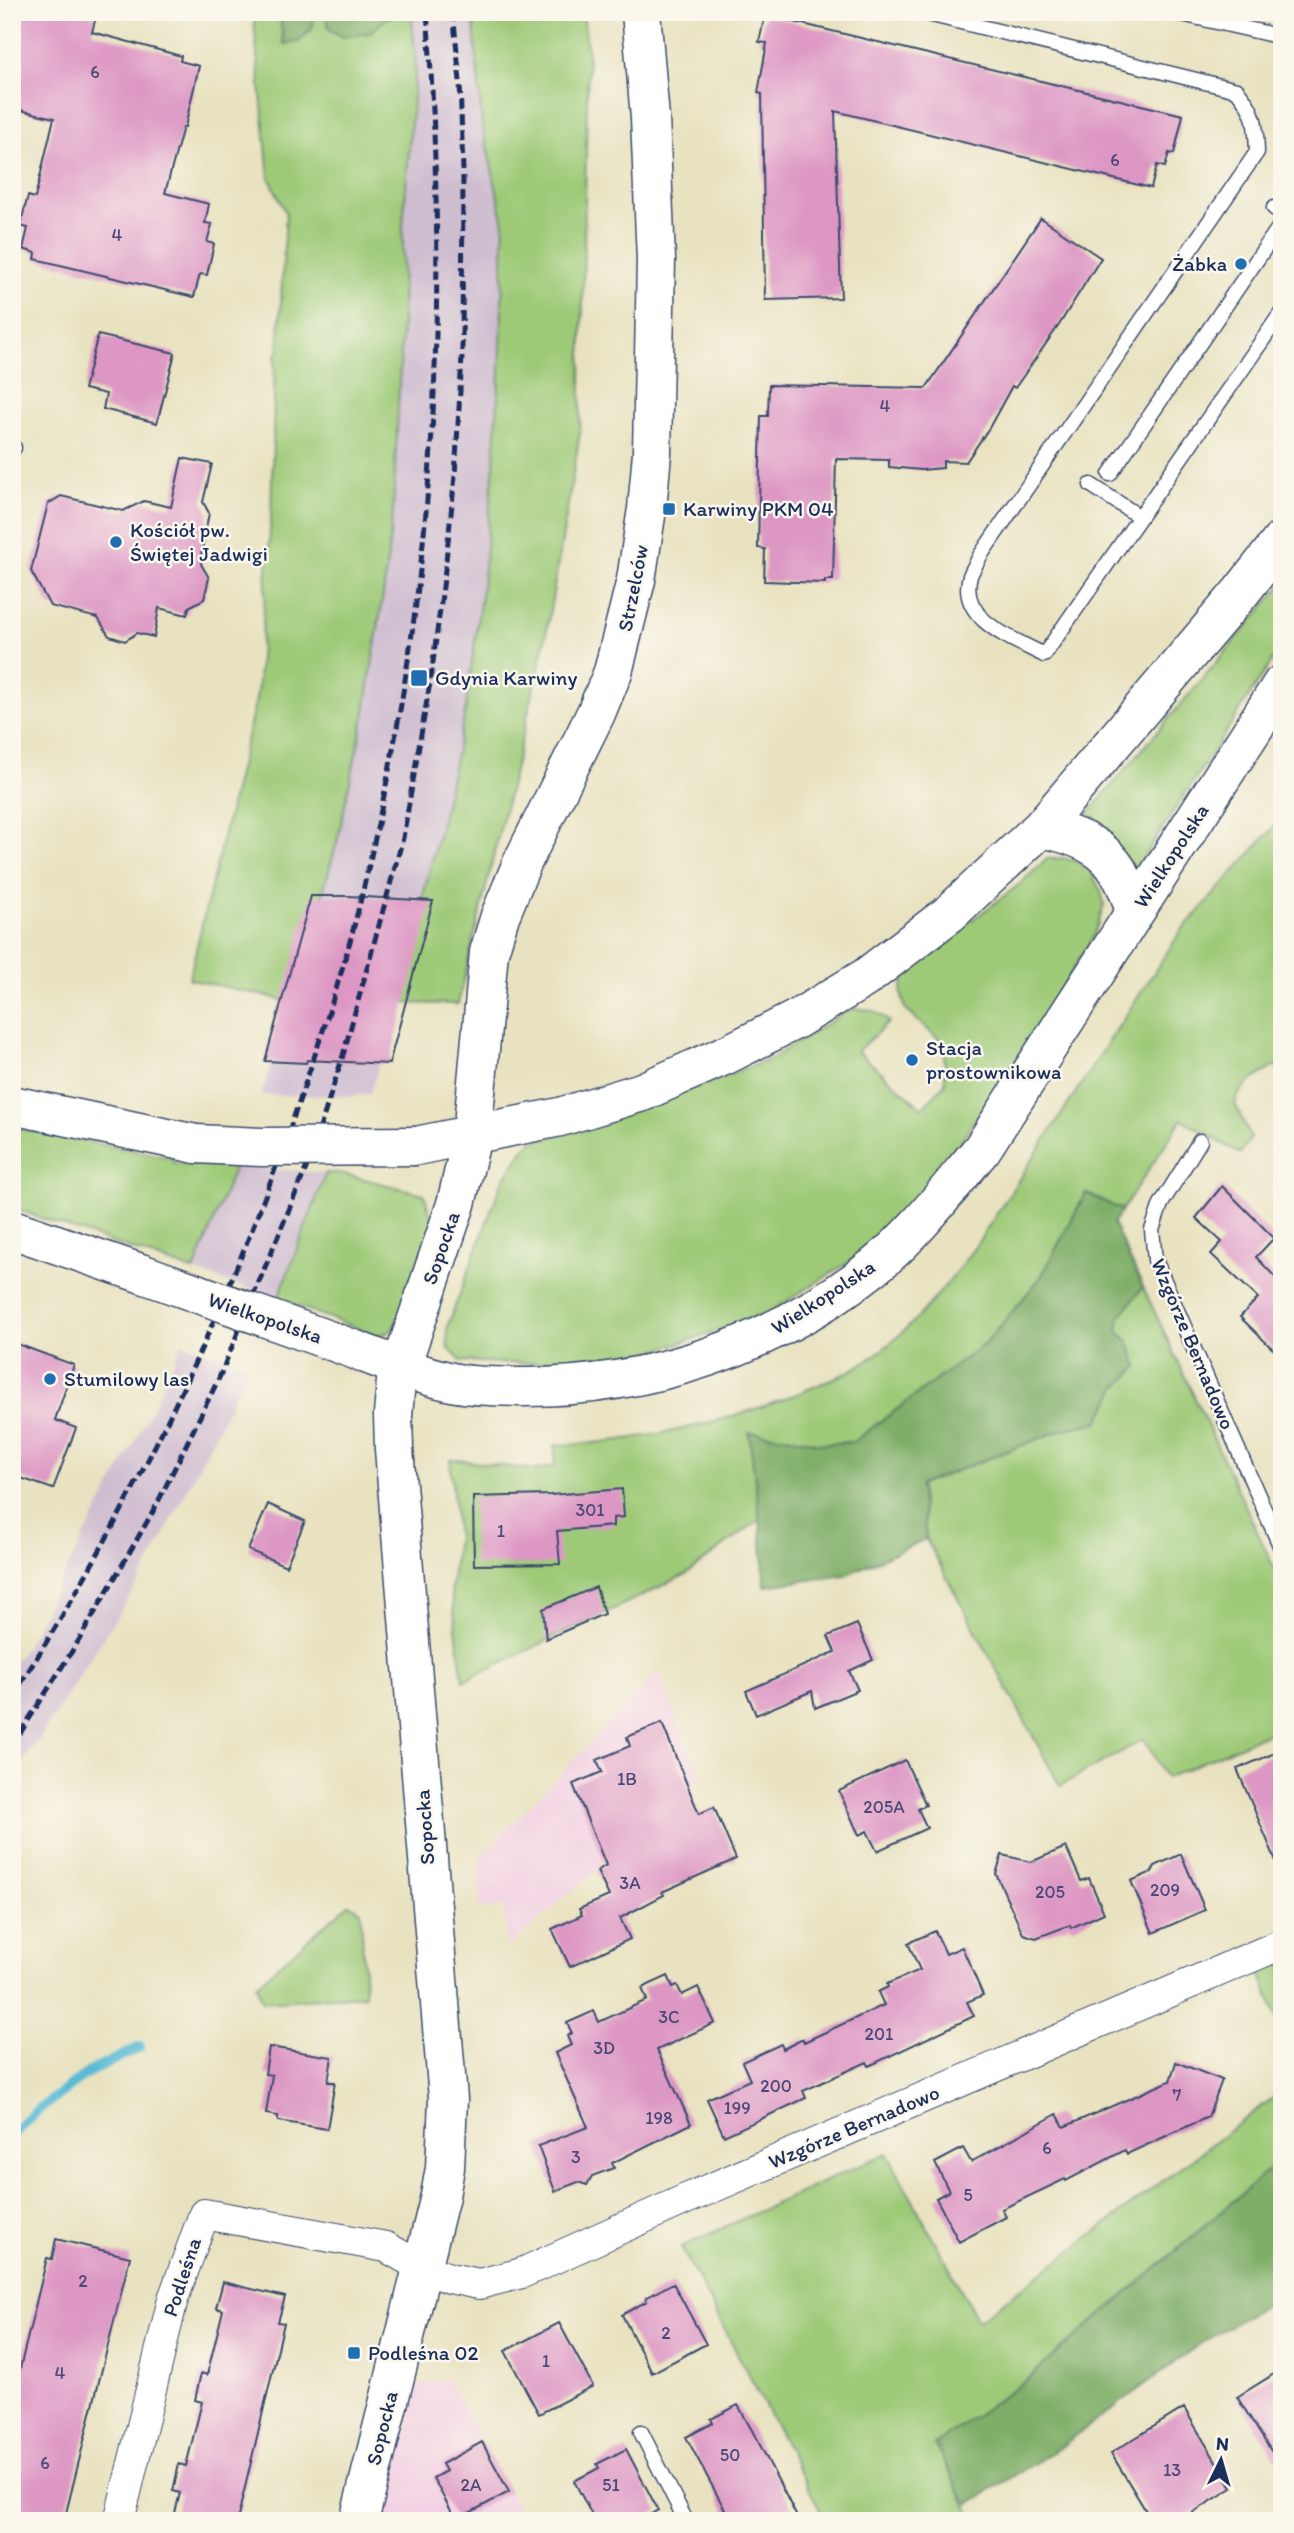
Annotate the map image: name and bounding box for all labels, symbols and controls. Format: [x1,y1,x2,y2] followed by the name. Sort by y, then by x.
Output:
[90,61,100,83] house number: 6
[1110,149,1120,171] house number: 6
[112,224,123,246] house number: 4
[1172,251,1227,276] place label: Żabka
[1233,256,1249,272] marker: Żabka
[880,395,891,417] house number: 4
[683,496,834,521] place label: Karwiny PKM 04
[661,501,677,517] marker: Karwiny PKM 04
[130,517,268,566] place label: Kościół pw. Świętej Jadwigi
[108,534,124,550] marker: Kościół pw. Świętej Jadwigi
[612,542,653,633] street label: Strzelców
[435,665,578,690] place label: Gdynia Karwiny
[409,668,429,688] marker: Gdynia Karwiny
[1128,799,1213,912] street label: Wielkopolska
[926,1035,1061,1084] place label: Stacja prostownikowa
[904,1052,920,1068] marker: Stacja prostownikowa
[416,1208,465,1288] street label: Sopocka
[766,1254,879,1339] street label: Wielkopolska
[1146,1255,1241,1433] street label: Wzgórze Bernadowo
[205,1286,325,1349] street label: Wielkopolska
[64,1366,189,1391] place label: Stumilowy las
[42,1371,58,1387] marker: Stumilowy las
[575,1499,605,1521] house number: 301
[497,1520,505,1542] house number: 1
[617,1768,637,1790] house number: 1B
[409,1788,440,1866] street label: Sopocka
[863,1796,905,1818] house number: 205A
[619,1872,641,1894] house number: 3A
[1150,1879,1180,1901] house number: 209
[1035,1881,1065,1903] house number: 205
[658,2006,680,2028] house number: 3C
[865,2023,893,2045] house number: 201
[593,2037,615,2059] house number: 3D
[760,2075,792,2097] house number: 200
[765,2079,943,2174] street label: Wzgórze Bernadowo
[1173,2084,1182,2106] house number: 7
[723,2097,751,2119] house number: 199
[645,2107,673,2129] house number: 198
[1042,2137,1052,2159] house number: 6
[571,2146,581,2168] house number: 3
[963,2184,973,2206] house number: 5
[157,2234,206,2320] street label: Podleśna
[78,2270,88,2292] house number: 2
[661,2322,671,2344] house number: 2
[368,2340,478,2365] place label: Podleśna 02
[346,2345,362,2361] marker: Podleśna 02
[542,2350,550,2372] house number: 1
[55,2362,66,2384] house number: 4
[360,2388,403,2468] street label: Sopocka
[1186,2424,1256,2494] north arrow
[1215,2432,1230,2456] text: N
[720,2444,740,2466] house number: 50
[40,2452,50,2474] house number: 6
[1163,2459,1181,2481] house number: 13
[461,2474,482,2496] house number: 2A
[602,2474,620,2496] house number: 51

